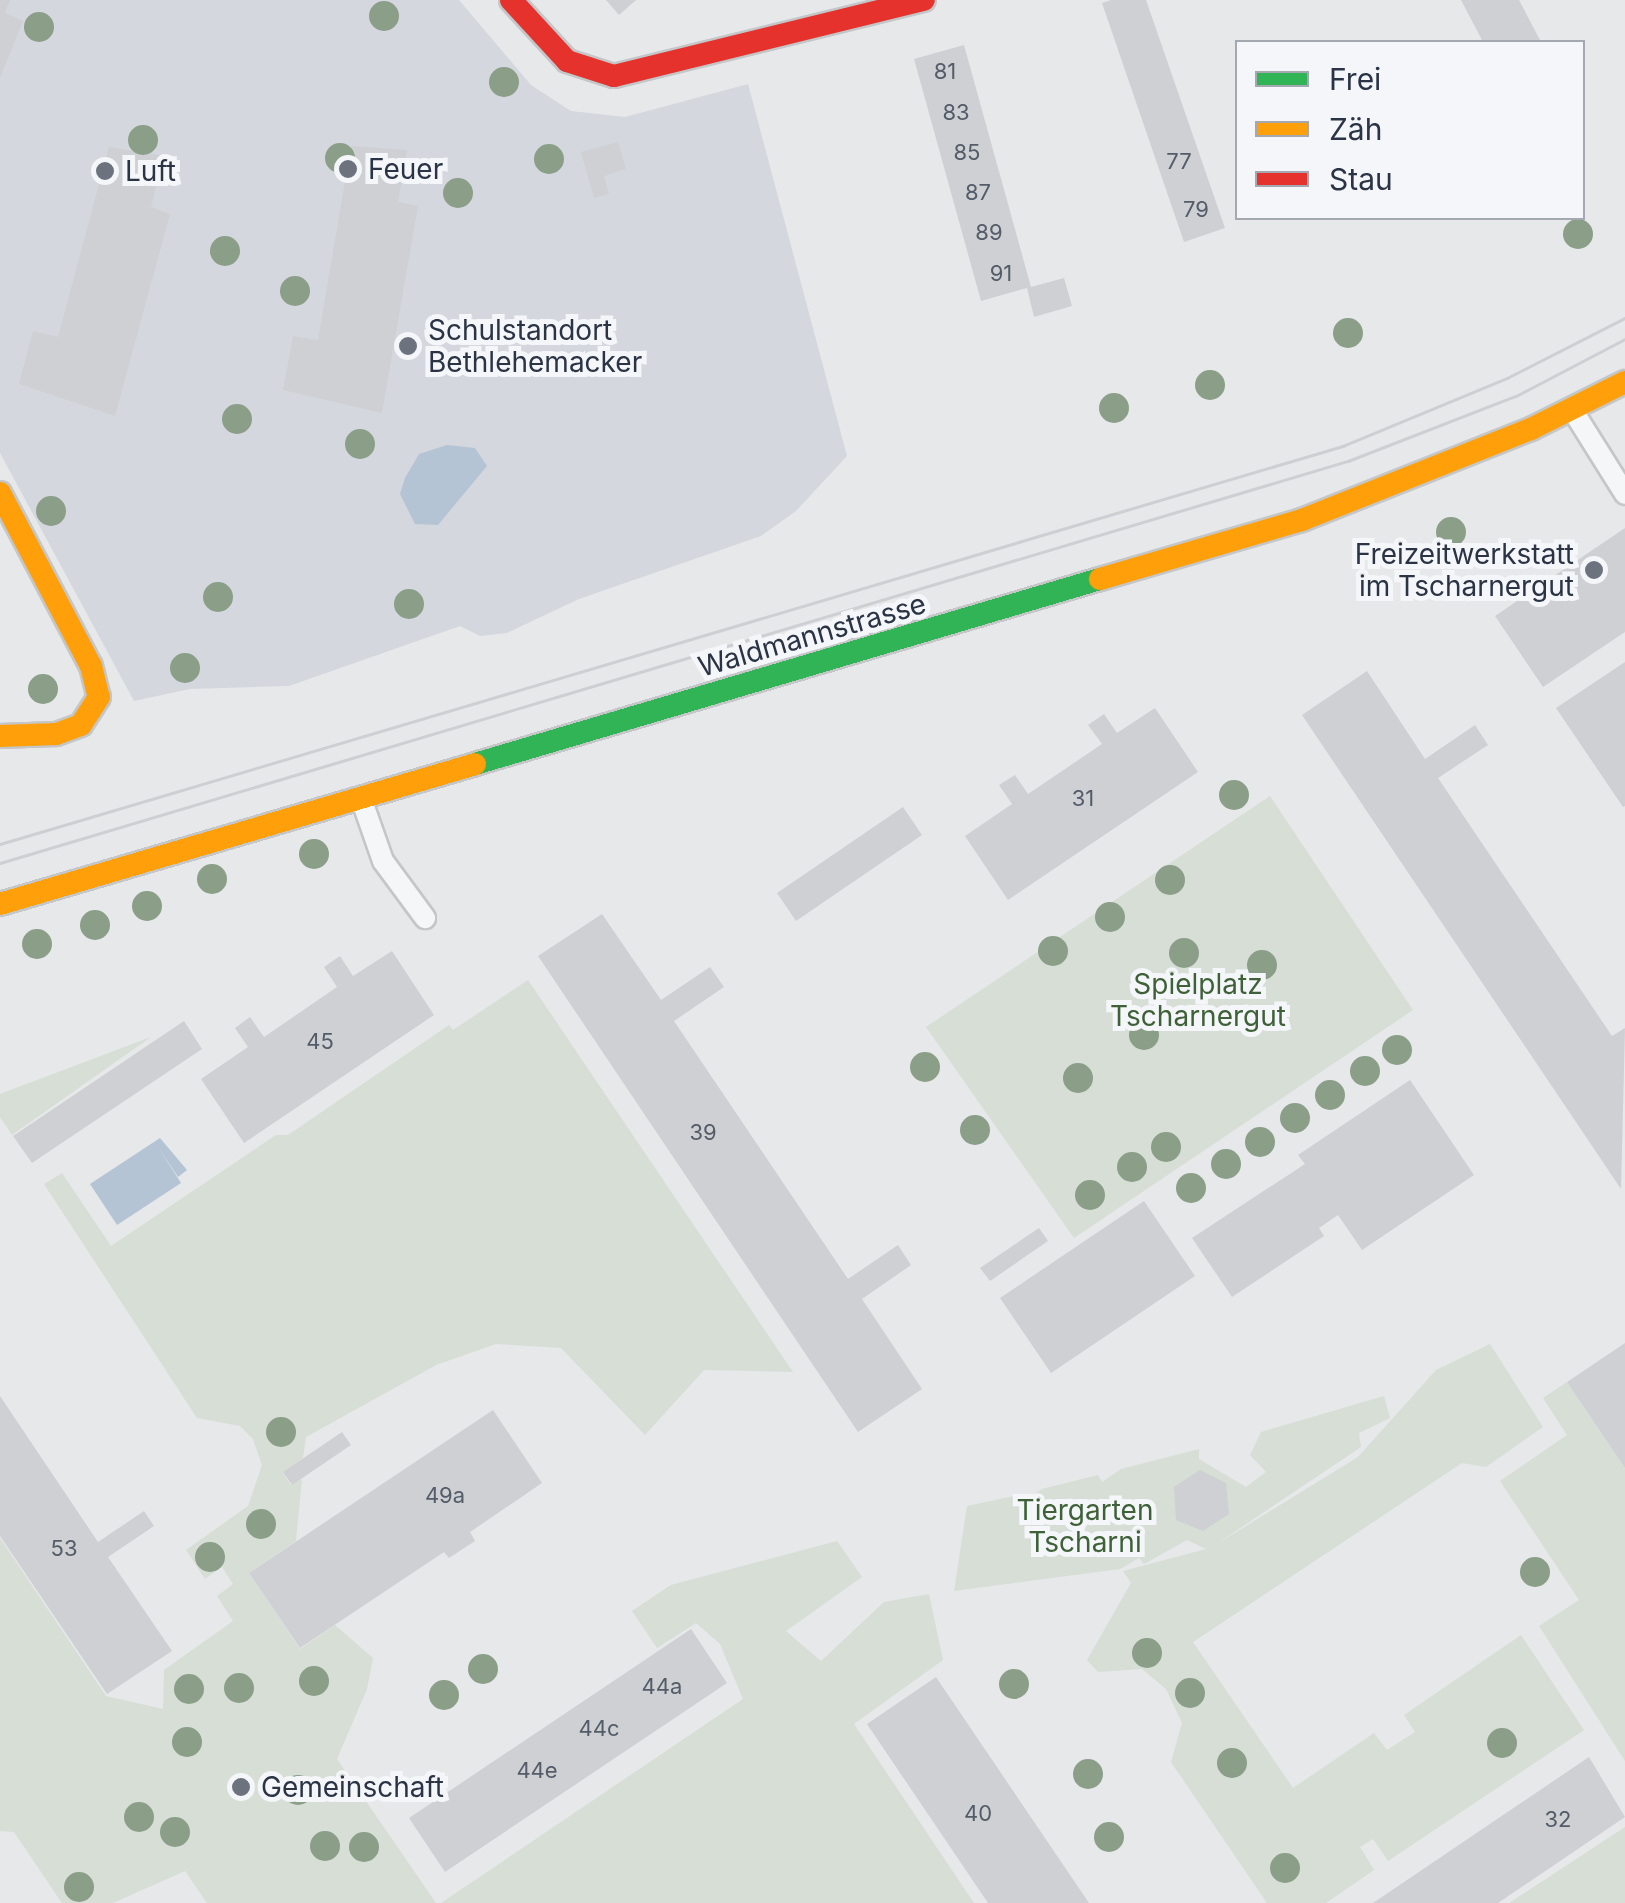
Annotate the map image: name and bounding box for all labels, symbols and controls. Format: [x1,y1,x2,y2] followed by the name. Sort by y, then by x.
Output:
[1235,40,1585,220] legend
[934,59,956,85] house number: 81
[1329,61,1381,97] text: Frei
[942,100,970,126] house number: 83
[1329,111,1382,147] text: Zäh
[954,140,980,166] house number: 85
[1166,149,1192,175] house number: 77
[368,152,443,186] place label: Feuer
[125,154,176,188] place label: Luft
[337,158,359,180] marker: Feuer
[94,160,116,182] marker: Luft
[1329,161,1393,197] text: Stau
[965,180,991,206] house number: 87
[1183,197,1209,223] house number: 79
[975,220,1003,246] house number: 89
[990,261,1012,287] house number: 91
[428,313,642,379] place label: Schulstandort Bethlehemacker
[397,335,419,357] marker: Schulstandort Bethlehemacker
[1355,537,1574,603] place label: Freizeitwerkstatt im Tscharnergut
[1583,559,1605,581] marker: Freizeitwerkstatt im Tscharnergut
[694,586,930,684] street label: Waldmannstrasse
[1072,786,1094,812] house number: 31
[1110,967,1286,1033] park label: Spielplatz Tscharnergut
[306,1029,334,1055] house number: 45
[689,1120,717,1146] house number: 39
[425,1483,465,1509] house number: 49a
[1017,1493,1153,1559] park label: Tiergarten Tscharni
[51,1536,77,1562] house number: 53
[642,1674,682,1700] house number: 44a
[579,1716,619,1742] house number: 44c
[516,1758,558,1784] house number: 44e
[261,1770,444,1804] place label: Gemeinschaft
[230,1776,252,1798] marker: Gemeinschaft
[964,1801,992,1827] house number: 40
[1544,1807,1572,1833] house number: 32

